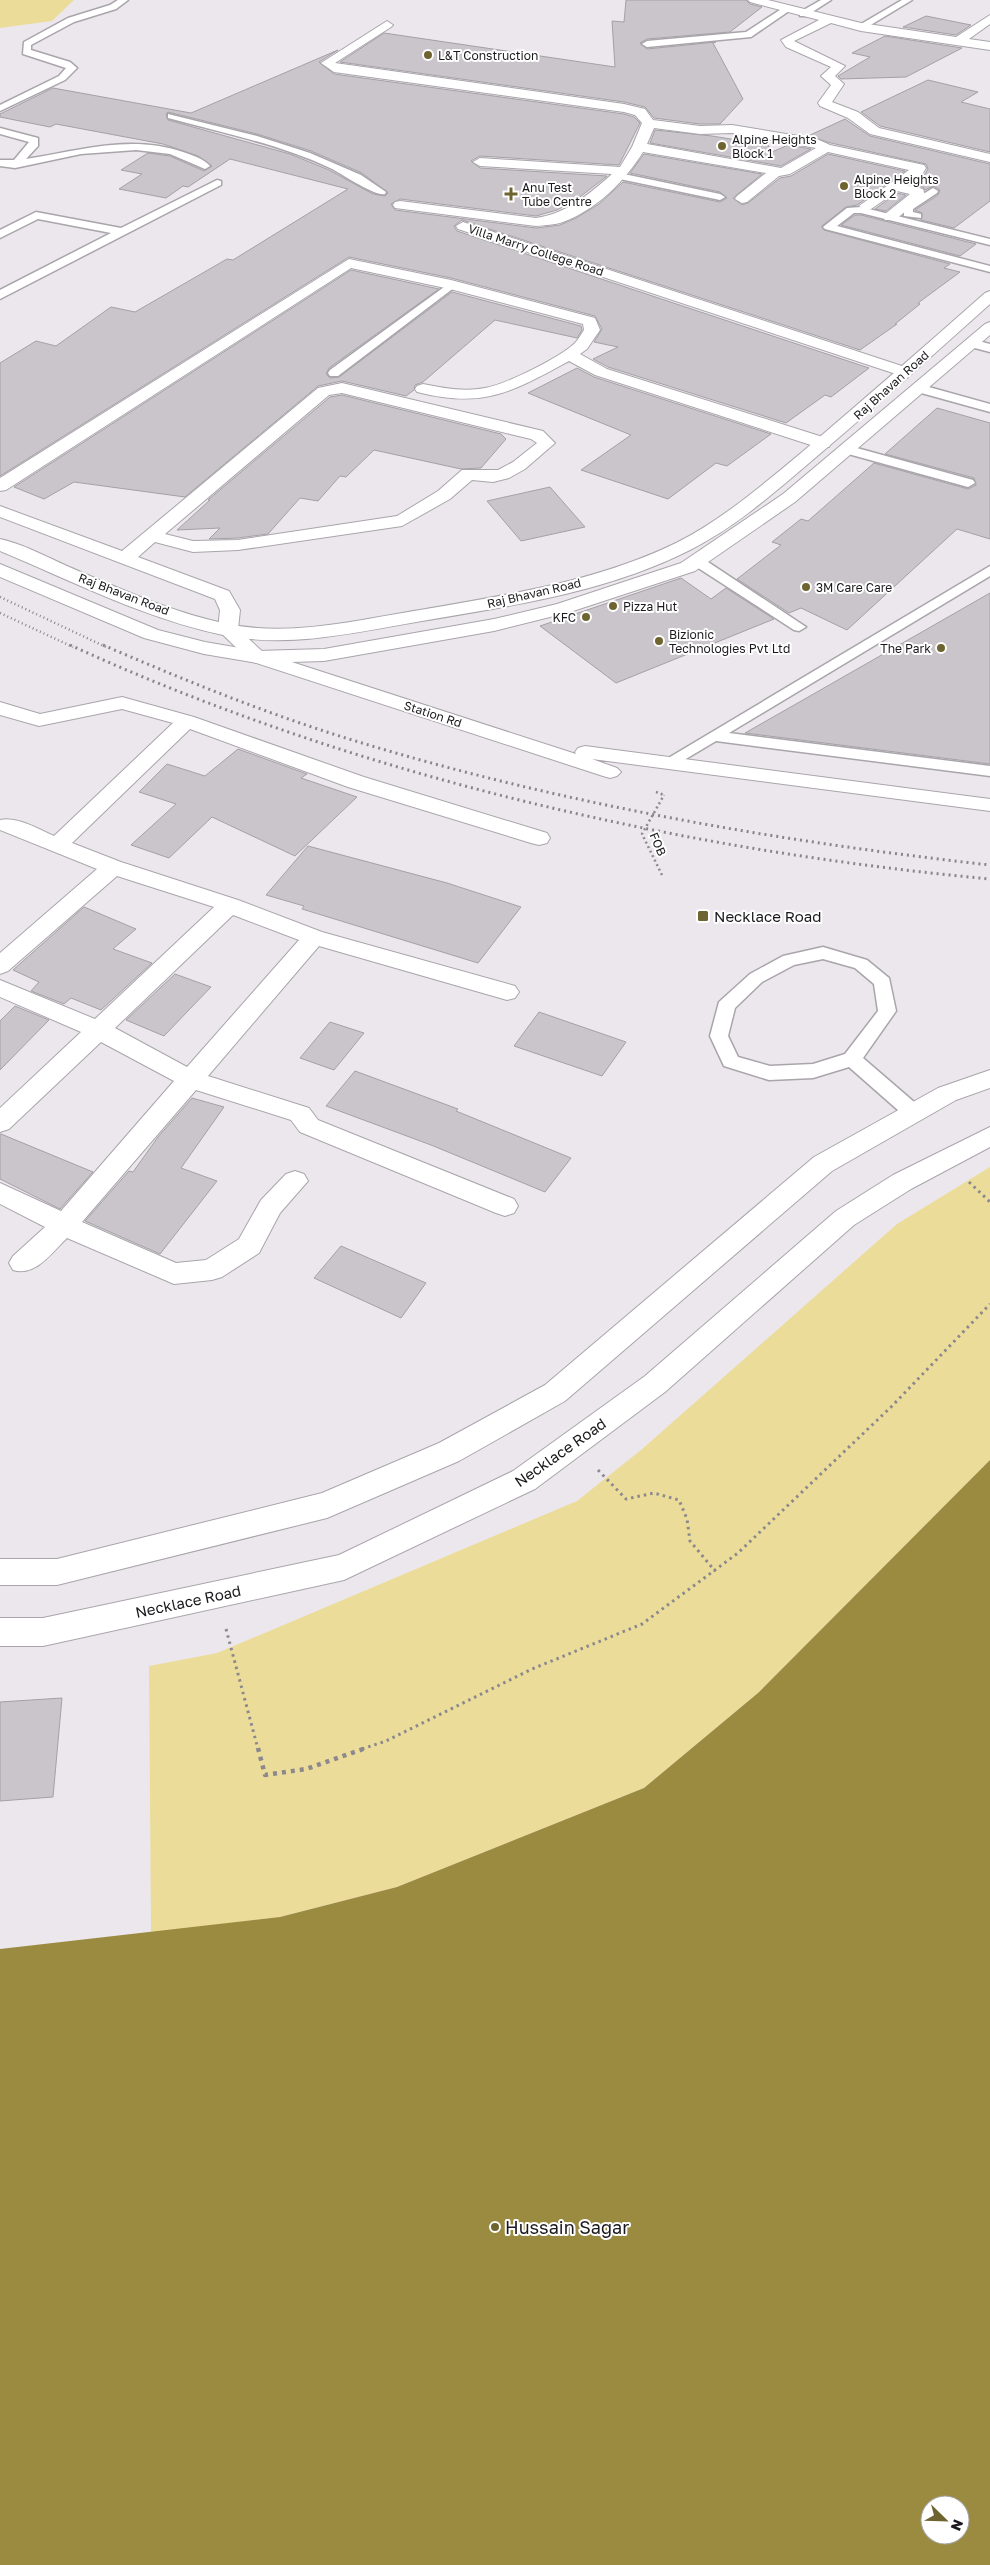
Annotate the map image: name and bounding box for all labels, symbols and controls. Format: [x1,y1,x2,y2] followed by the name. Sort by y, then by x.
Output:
[438,48,538,63] place label: L&T Construction
[422,49,434,61] marker: L&T Construction
[732,132,817,161] place label: Alpine Heights Block 1
[716,140,728,152] marker: Alpine Heights Block 1
[854,172,939,201] place label: Alpine Heights Block 2
[522,180,592,209] place label: Anu Test Tube Centre
[838,180,850,192] marker: Alpine Heights Block 2
[504,187,518,201] marker: Anu Test Tube Centre
[466,221,606,279] street label: Villa Marry College Road
[850,347,932,423] street label: Raj Bhavan Road
[77,570,171,618] street label: Raj Bhavan Road
[486,575,582,611] street label: Raj Bhavan Road
[816,580,892,595] place label: 3M Care Care
[800,581,812,593] marker: 3M Care Care
[623,599,678,614] place label: Pizza Hut
[607,600,619,612] marker: Pizza Hut
[552,610,576,625] place label: KFC
[580,611,592,623] marker: KFC
[669,627,790,656] place label: Bizionic Technologies Pvt Ltd
[653,635,665,647] marker: Bizionic Technologies Pvt Ltd
[880,641,931,656] place label: The Park
[935,642,947,654] marker: The Park
[402,698,464,730] street label: Station Rd
[646,830,670,858] street label: FOB
[714,907,821,925] place label: Necklace Road
[696,909,710,923] marker: Necklace Road
[511,1414,609,1490] street label: Necklace Road
[134,1581,242,1621] street label: Necklace Road
[505,2216,629,2238] place label: Hussain Sagar
[489,2221,501,2233] marker: Hussain Sagar
[920,2495,970,2545] north arrow
[948,2517,967,2533] text: N

